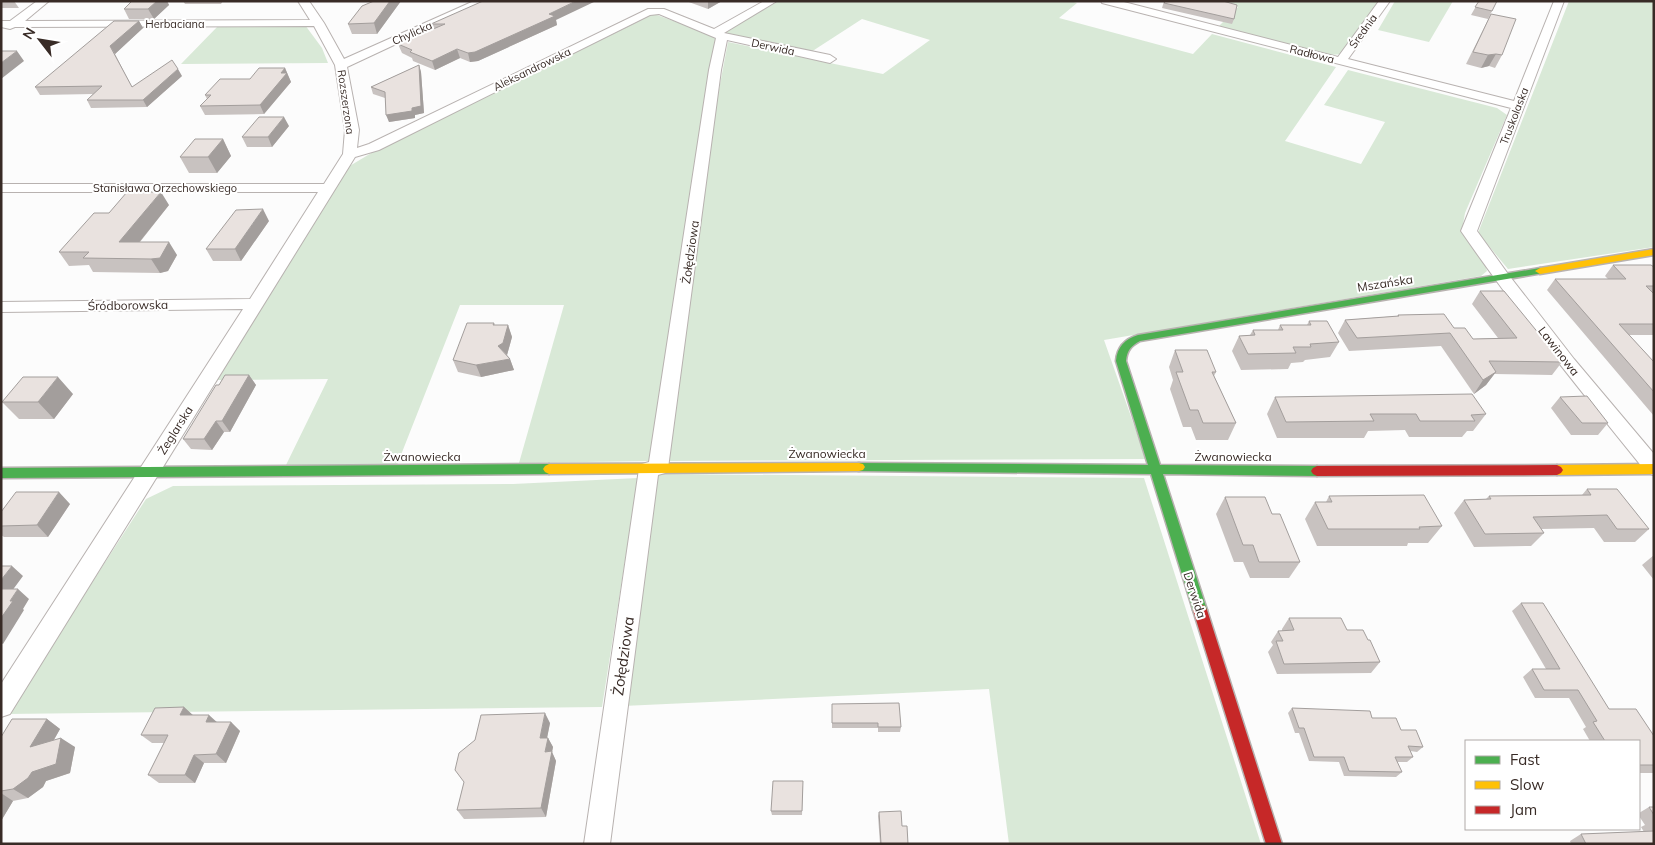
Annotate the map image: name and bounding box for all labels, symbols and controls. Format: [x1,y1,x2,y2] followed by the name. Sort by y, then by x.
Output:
[1346,11,1380,51] street label: Średnia
[15,15,65,65] north arrow
[145,17,205,31] street label: Herbaciana
[390,18,434,48] street label: Chylicka
[18,24,39,42] text: N
[750,36,796,58] street label: Derwida
[1288,42,1336,66] street label: Radłowa
[491,44,573,94] street label: Aleksandrowska
[335,69,357,135] street label: Rozszerzona
[1497,85,1531,147] street label: Truskolaska
[93,181,237,195] street label: Stanisława Orzechowskiego
[678,219,702,285] street label: Żołędziowa
[1356,271,1414,295] street label: Mszańska
[88,297,168,313] street label: Śródborowska
[1535,323,1583,379] street label: Lawinowa
[154,403,196,457] street label: Żeglarska
[788,446,866,461] street label: Żwanowiecka
[383,449,461,464] street label: Żwanowiecka
[1194,449,1272,464] street label: Żwanowiecka
[1180,570,1210,620] street label: Derwida
[608,615,638,697] street label: Żołędziowa
[1465,740,1640,830] legend
[1510,750,1540,769] text: Fast
[1510,775,1544,794] text: Slow
[1510,800,1537,819] text: Jam

